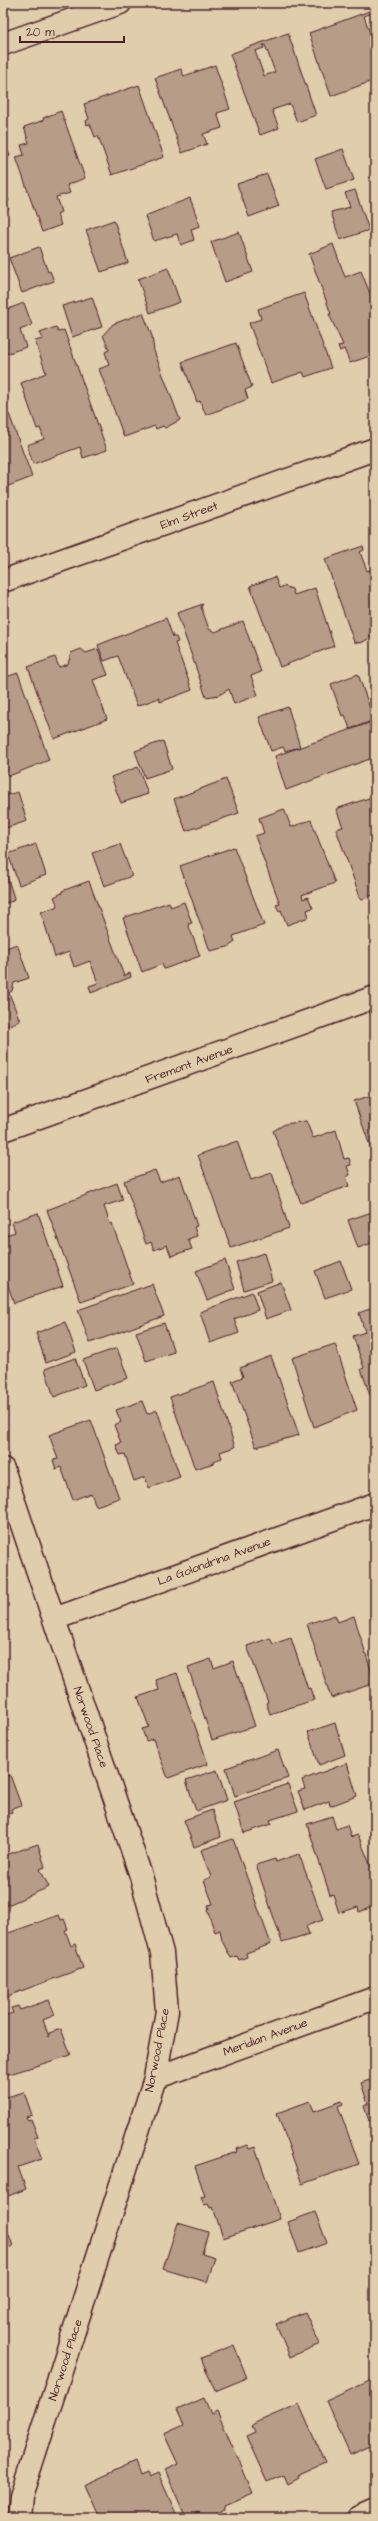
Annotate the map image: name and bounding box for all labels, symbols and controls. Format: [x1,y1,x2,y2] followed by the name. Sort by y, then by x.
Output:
[20,18,124,44] scale bar
[26,24,55,41] text: 20 m
[158,497,220,534] street label: Elm Street
[143,1041,236,1088] street label: Fremont Avenue
[155,1533,274,1590] street label: La Golondrina Avenue
[69,1684,113,1770] street label: Norwood Place
[141,2006,174,2093] street label: Norwood Place
[221,2014,310,2061] street label: Meridian Avenue
[44,2317,87,2403] street label: Norwood Place

